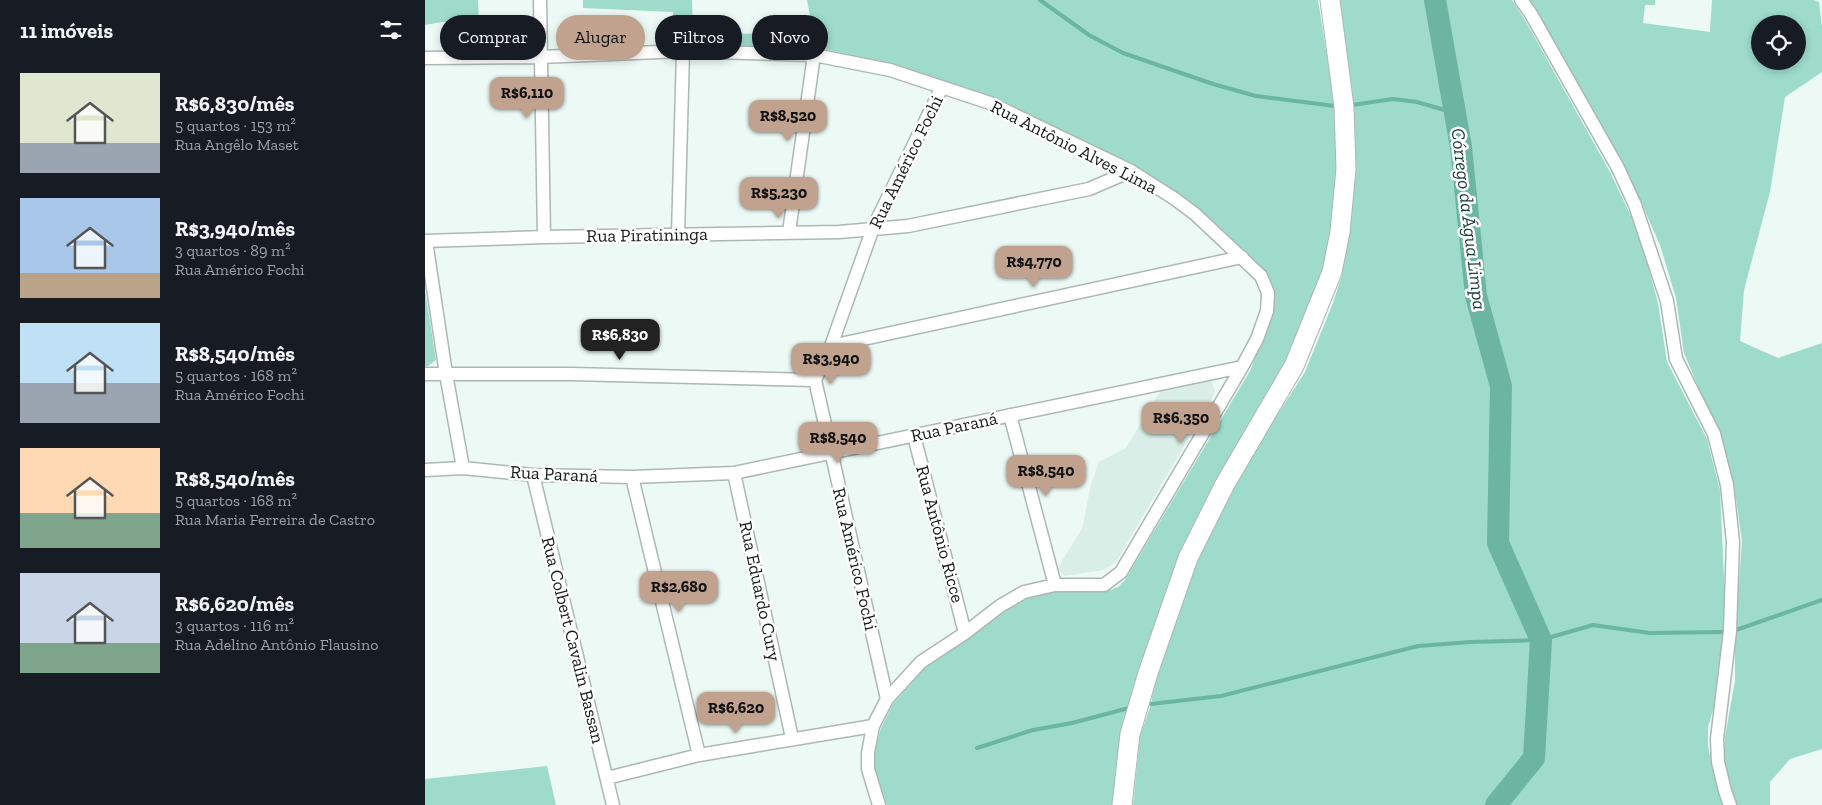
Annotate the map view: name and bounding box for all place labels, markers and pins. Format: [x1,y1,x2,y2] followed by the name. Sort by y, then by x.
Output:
[481,76,573,119] pin: R$6,110
[742,100,834,142] pin: R$8,520
[733,176,825,219] pin: R$5,230
[988,246,1080,288] pin: R$4,770
[574,318,666,361] pin: R$6,830
[785,342,877,385] pin: R$3,940
[1135,402,1227,444] pin: R$6,350
[792,422,884,464] pin: R$8,540
[1000,454,1092,497] pin: R$8,540
[633,570,725,613] pin: R$2,680
[690,692,782,734] pin: R$6,620

